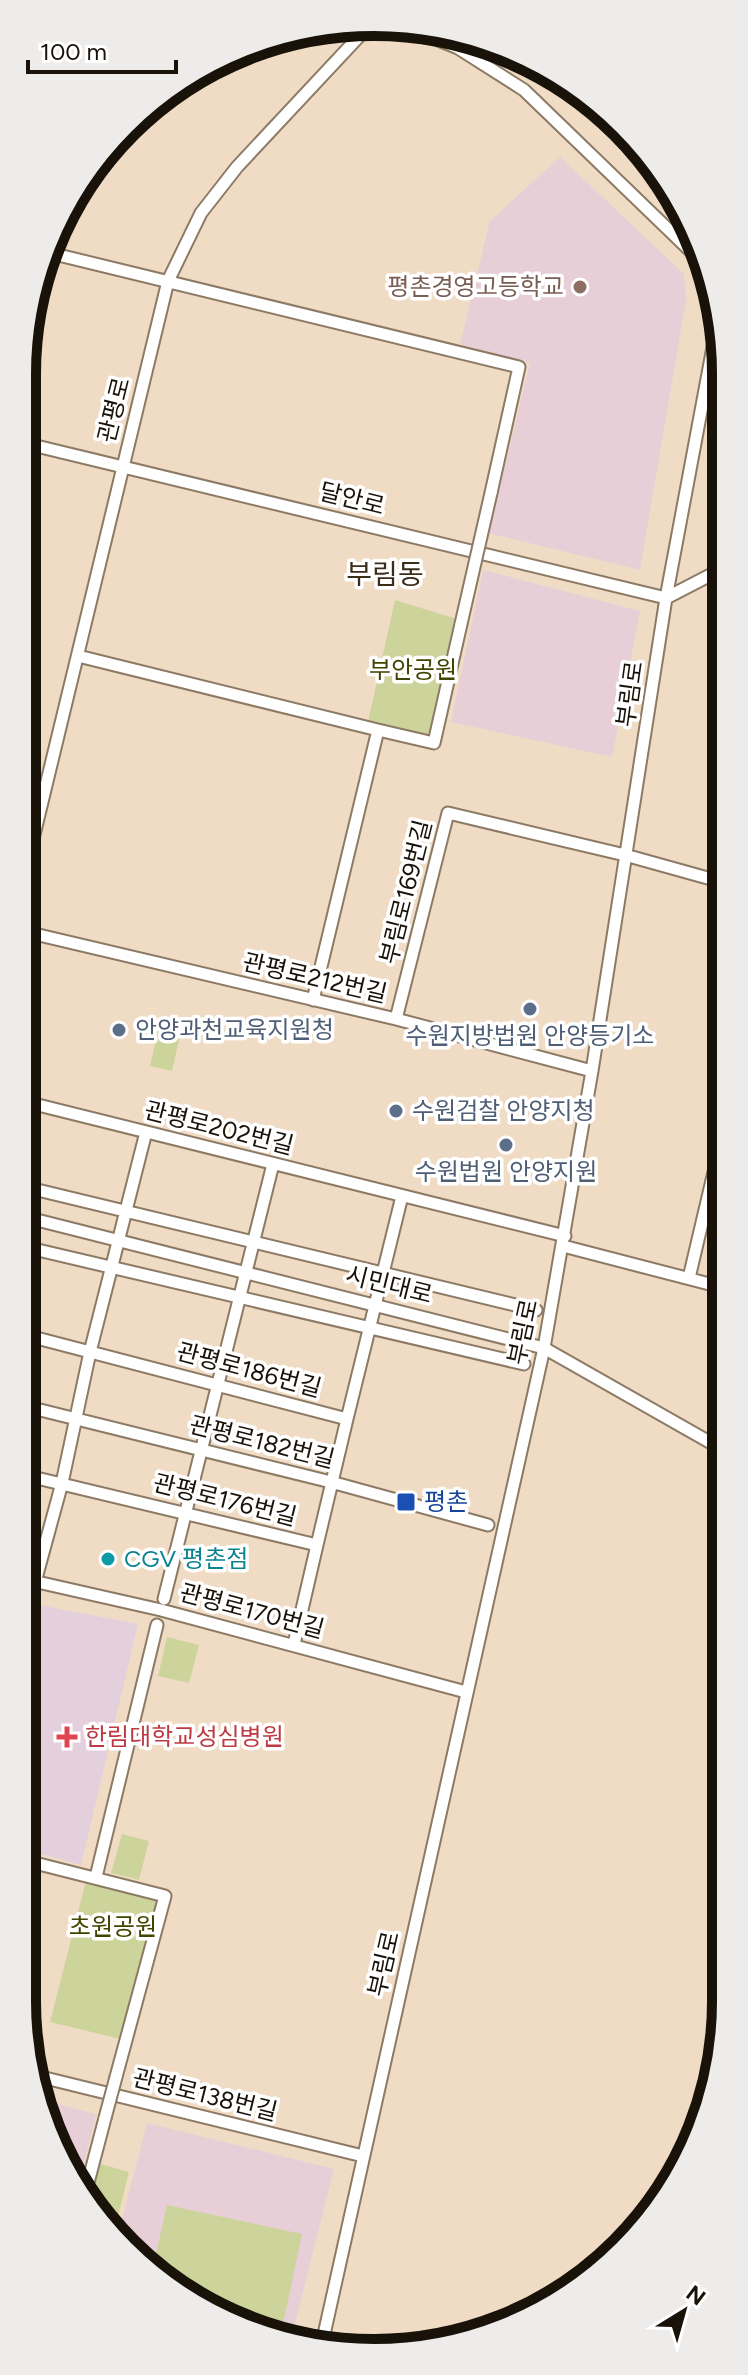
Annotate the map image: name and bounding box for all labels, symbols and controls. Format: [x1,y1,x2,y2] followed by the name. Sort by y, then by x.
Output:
[28,24,176,74] scale bar
[40,37,107,66] text: 100 m
[387,272,564,301] place label: 평촌경영고등학교
[571,278,589,296] marker: 평촌경영고등학교
[91,374,136,446] street label: 관평로
[316,476,388,521] street label: 달안로
[346,557,424,591] district label: 부림동
[369,655,457,684] park label: 부안공원
[611,659,648,729] street label: 부림로
[374,817,437,967] street label: 부림로169번길
[240,947,390,1008] street label: 관평로212번길
[521,1000,539,1018] marker: 수원지방법원 안양등기소
[135,1015,334,1044] place label: 안양과천교육지원청
[110,1021,128,1039] marker: 안양과천교육지원청
[406,1021,654,1050] place label: 수원지방법원 안양등기소
[142,1095,297,1160] street label: 관평로202번길
[412,1096,595,1125] place label: 수원검찰 안양지청
[387,1102,405,1120] marker: 수원검찰 안양지청
[497,1136,515,1154] marker: 수원법원 안양지원
[415,1157,597,1186] place label: 수원법원 안양지원
[343,1260,435,1309] street label: 시민대로
[501,1296,544,1367] street label: 부림로
[174,1336,325,1403] street label: 관평로186번길
[187,1409,338,1474] street label: 관평로182번길
[150,1468,300,1531] street label: 관평로176번길
[424,1487,468,1516] place label: 평촌
[395,1491,417,1513] marker: 평촌
[124,1544,248,1573] place label: CGV 평촌점
[99,1550,117,1568] marker: CGV 평촌점
[177,1577,328,1644] street label: 관평로170번길
[85,1722,284,1751] place label: 한림대학교성심병원
[56,1726,78,1748] marker: 한림대학교성심병원
[69,1912,157,1941] park label: 초원공원
[362,1928,405,1999] street label: 부림로
[130,2063,280,2126] street label: 관평로138번길
[644,2271,724,2351] north arrow
[681,2280,711,2311] text: N

